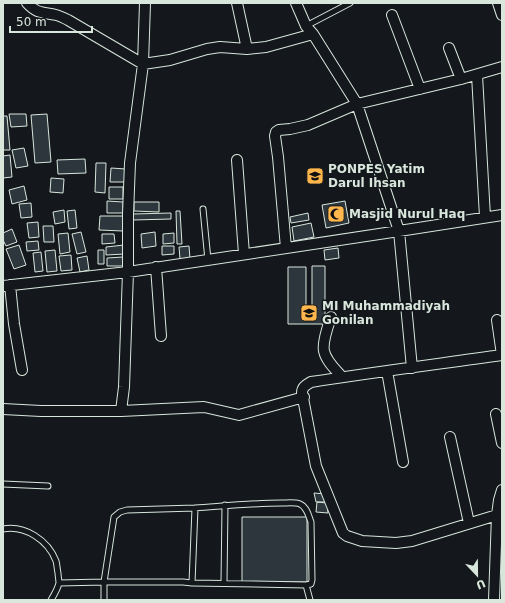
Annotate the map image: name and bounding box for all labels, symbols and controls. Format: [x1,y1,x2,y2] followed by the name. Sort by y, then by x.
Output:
[10,8,92,34] scale bar
[16,15,47,29] text: 50 m
[328,162,425,190] place label: PONPES Yatim Darul Ihsan
[305,166,325,186] school or university icon: PONPES Yatim Darul Ihsan
[326,204,346,224] mosque icon: Masjid Nurul Haq
[349,207,465,221] place label: Masjid Nurul Haq
[322,299,450,327] place label: MI Muhammadiyah Gonilan
[299,303,319,323] school or university icon: MI Muhammadiyah Gonilan
[457,555,497,595] north arrow
[474,576,487,592] text: U

